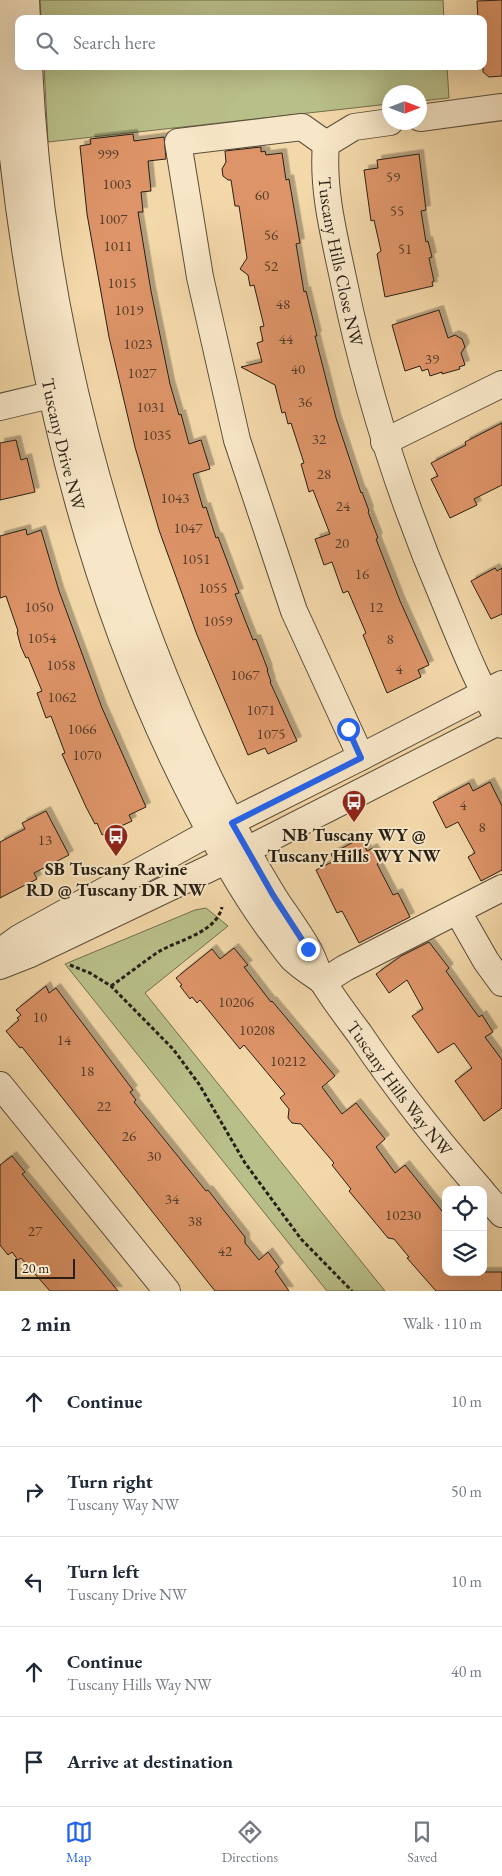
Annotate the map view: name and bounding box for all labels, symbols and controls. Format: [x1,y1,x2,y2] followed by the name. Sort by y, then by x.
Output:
[15,15,487,70] search box
[33,29,61,57] icon: search
[73,30,155,55] text: Search here
[382,85,427,130] north arrow
[97,144,119,163] house number: 999
[386,167,400,186] house number: 59
[103,174,131,193] house number: 1003
[314,176,370,349] street label: Tuscany Hills Close NW
[255,185,269,204] house number: 60
[390,201,404,220] house number: 55
[99,209,128,228] house number: 1007
[264,225,278,244] house number: 56
[104,236,132,255] house number: 1011
[398,239,412,258] house number: 51
[264,256,279,275] house number: 52
[108,273,136,292] house number: 1015
[276,294,290,313] house number: 48
[115,300,143,319] house number: 1019
[279,329,294,348] house number: 44
[124,334,152,353] house number: 1023
[425,349,439,368] house number: 39
[291,359,305,378] house number: 40
[128,363,157,382] house number: 1027
[37,376,91,513] street label: Tuscany Drive NW
[298,392,312,411] house number: 36
[137,397,165,416] house number: 1031
[143,425,171,444] house number: 1035
[312,429,327,448] house number: 32
[317,464,331,483] house number: 28
[161,488,189,507] house number: 1043
[336,496,351,515] house number: 24
[174,518,203,537] house number: 1047
[335,533,349,552] house number: 20
[182,549,210,568] house number: 1051
[355,564,369,583] house number: 16
[199,578,227,597] house number: 1055
[25,597,53,616] house number: 1050
[369,597,384,616] house number: 12
[204,611,232,630] house number: 1059
[28,628,57,647] house number: 1054
[386,629,394,648] house number: 8
[47,655,75,674] house number: 1058
[395,659,403,678] house number: 4
[231,665,260,684] house number: 1067
[48,687,77,706] house number: 1062
[247,700,275,719] house number: 1071
[337,718,360,741] route start
[68,719,96,738] house number: 1066
[257,724,285,743] house number: 1075
[73,745,101,764] house number: 1070
[341,789,367,823] bus stop icon: NB Tuscany WY @ Tuscany Hills WY NW
[459,795,467,814] house number: 4
[478,817,486,836] house number: 8
[103,823,129,857] bus stop icon: SB Tuscany Ravine RD @ Tuscany DR NW
[267,823,441,867] place label: NB Tuscany WY @ Tuscany Hills WY NW
[38,830,52,849] house number: 13
[26,857,207,901] place label: SB Tuscany Ravine RD @ Tuscany DR NW
[297,938,320,961] route end
[218,992,254,1011] house number: 10206
[33,1007,47,1026] house number: 10
[342,1016,458,1161] street label: Tuscany Hills Way NW
[239,1020,275,1039] house number: 10208
[57,1030,72,1049] house number: 14
[270,1051,307,1070] house number: 10212
[80,1061,94,1080] house number: 18
[97,1096,112,1115] house number: 22
[122,1126,136,1145] house number: 26
[147,1146,161,1165] house number: 30
[442,1186,487,1276] map controls
[442,1186,487,1231] button: locate
[165,1189,180,1208] house number: 34
[385,1205,421,1224] house number: 10230
[188,1211,202,1230] house number: 38
[28,1221,43,1240] house number: 27
[442,1231,487,1276] button: layers
[218,1241,233,1260] house number: 42
[15,1256,75,1279] scale bar
[22,1259,49,1277] text: 20 m
[20,1310,71,1337] text: 2 min
[403,1313,482,1334] text: Walk · 110 m
[20,1388,48,1416] icon: ahead
[67,1389,142,1414] text: Continue
[451,1391,482,1412] text: 10 m
[67,1469,153,1494] text: Turn right
[20,1478,48,1506] icon: right
[451,1481,482,1502] text: 50 m
[67,1494,179,1515] text: Tuscany Way NW
[67,1559,139,1584] text: Turn left
[20,1568,48,1596] icon: left
[451,1571,482,1592] text: 10 m
[67,1584,187,1605] text: Tuscany Drive NW
[67,1649,142,1674] text: Continue
[20,1658,48,1686] icon: ahead
[451,1661,482,1682] text: 40 m
[67,1674,212,1695] text: Tuscany Hills Way NW
[20,1748,48,1776] icon: arrive
[67,1749,233,1774] text: Arrive at destination
[65,1818,93,1866] tab: Map
[222,1818,278,1866] tab: Directions
[407,1818,437,1866] tab: Saved

